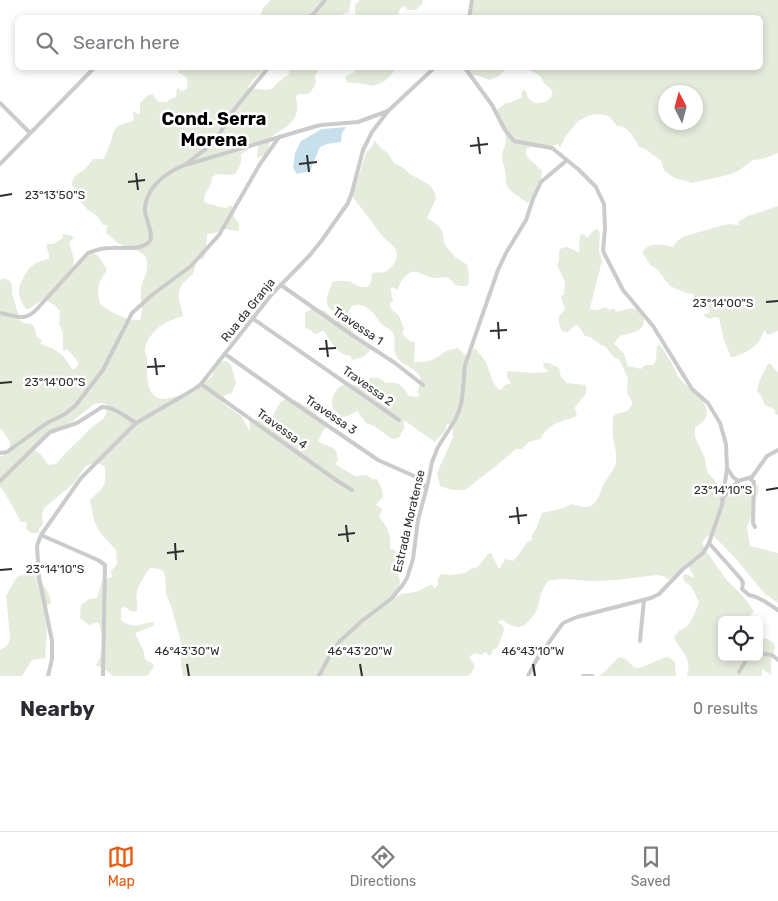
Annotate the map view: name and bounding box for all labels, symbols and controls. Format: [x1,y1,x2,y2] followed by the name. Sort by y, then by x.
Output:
[15,15,763,70] search box
[33,29,61,57] icon: search
[73,31,180,54] text: Search here
[658,85,703,130] north arrow
[162,108,266,151] district label: Cond. Serra Morena
[25,188,85,202] text: 23°13'50"S
[218,275,278,345] street label: Rua da Granja
[692,296,754,310] text: 23°14'00"S
[330,304,386,348] street label: Travessa 1
[340,363,396,409] street label: Travessa 2
[24,375,86,389] text: 23°14'00"S
[303,393,359,437] street label: Travessa 3
[254,406,311,452] street label: Travessa 4
[390,468,428,574] street label: Estrada Moratense
[694,483,752,497] text: 23°14'10"S
[26,562,84,576] text: 23°14'10"S
[718,616,763,661] map controls
[718,616,763,661] button: locate
[154,644,220,658] text: 46°43'30"W
[328,644,393,658] text: 46°43'20"W
[502,644,565,658] text: 46°43'10"W
[20,696,95,721] text: Nearby
[693,699,758,718] text: 0 results
[107,843,135,890] tab: Map
[350,843,416,890] tab: Directions
[631,843,671,890] tab: Saved

